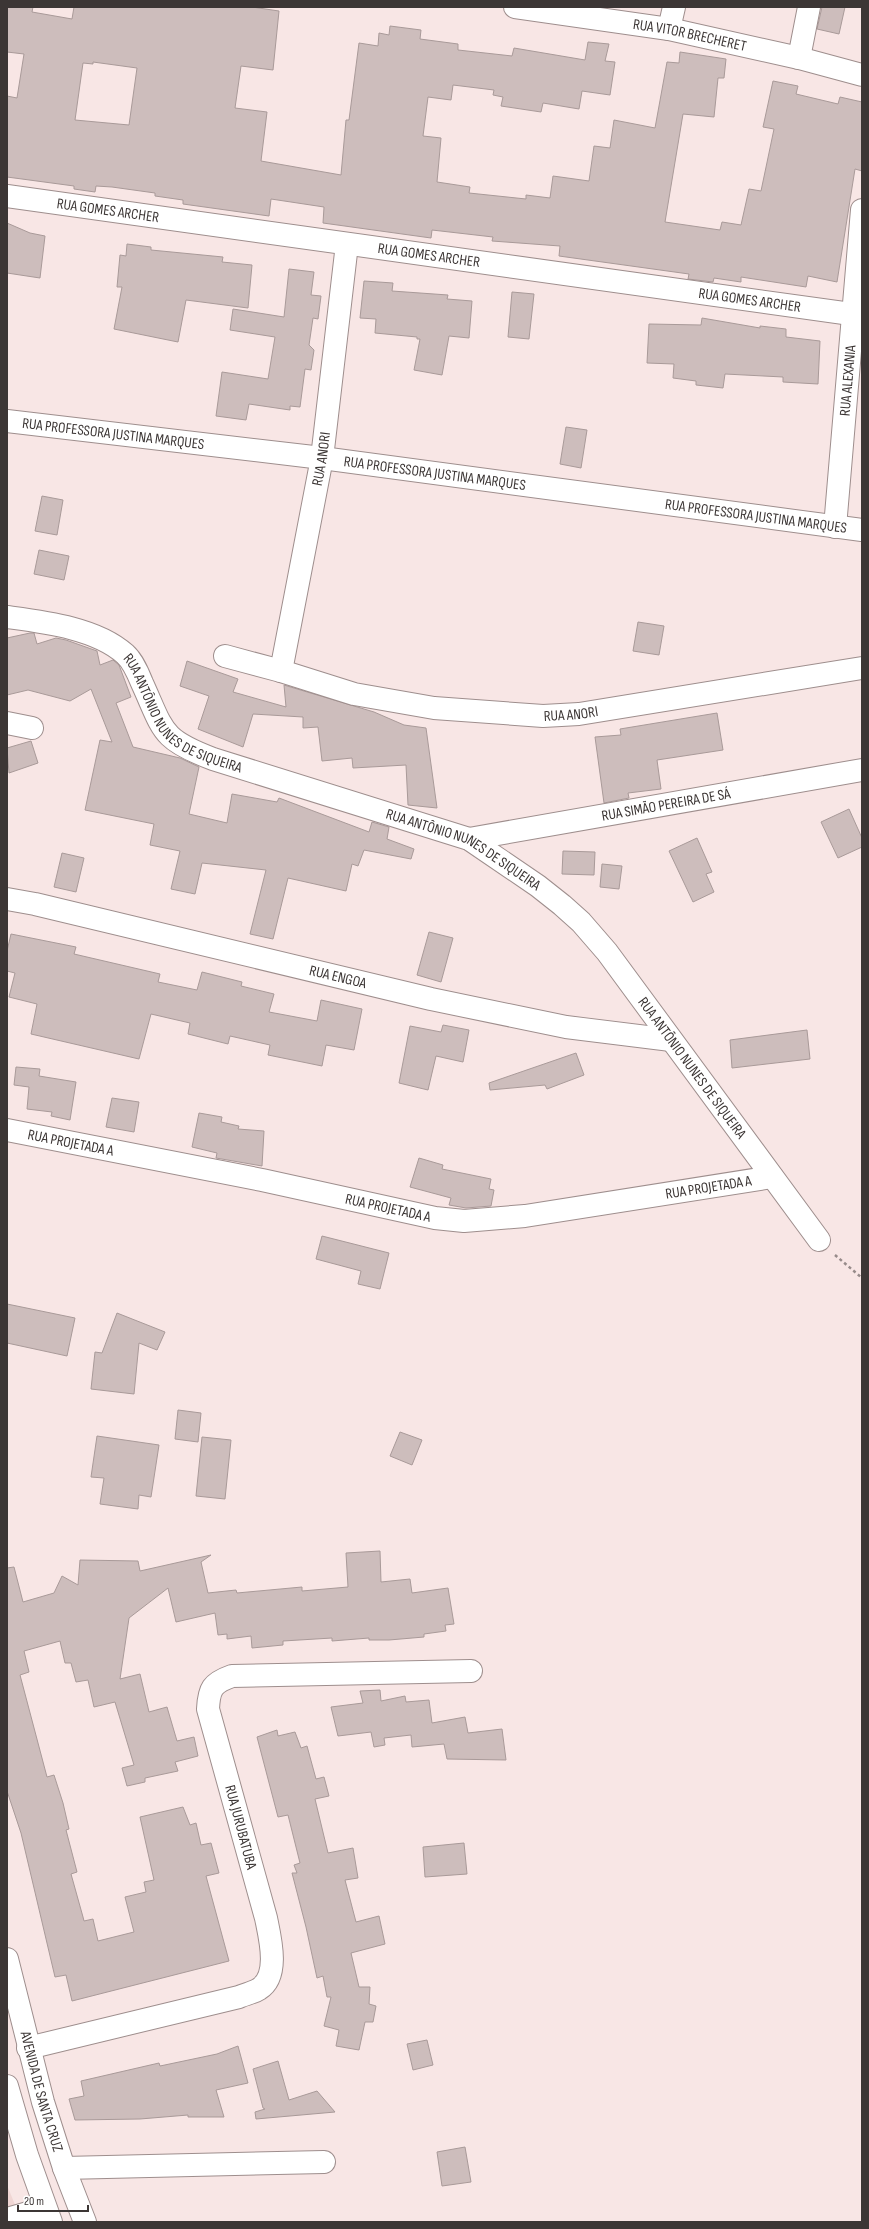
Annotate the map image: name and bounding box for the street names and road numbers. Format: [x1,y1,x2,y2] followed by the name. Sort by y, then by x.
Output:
[632,15,748,56] street label: RUA VITOR BRECHERET
[56,194,160,227] street label: RUA GOMES ARCHER
[376,239,481,272] street label: RUA GOMES ARCHER
[697,284,802,317] street label: RUA GOMES ARCHER
[835,344,861,417] street label: RUA ALEXANIA
[21,414,205,454] street label: RUA PROFESSORA JUSTINA MARQUES
[308,431,335,488] street label: RUA ANORI
[343,452,527,495] street label: RUA PROFESSORA JUSTINA MARQUES
[664,495,848,538] street label: RUA PROFESSORA JUSTINA MARQUES
[119,649,245,778] street label: RUA ANTÔNIO NUNES DE SIQUEIRA
[543,702,599,726] street label: RUA ANORI
[600,784,733,826] street label: RUA SIMÃO PEREIRA DE SÁ
[383,805,545,895] street label: RUA ANTÔNIO NUNES DE SIQUEIRA
[307,961,369,993] street label: RUA ENGOA
[633,994,751,1143] street label: RUA ANTÔNIO NUNES DE SIQUEIRA
[26,1125,116,1161] street label: RUA PROJETADA A
[664,1171,754,1204] street label: RUA PROJETADA A
[343,1190,433,1227] street label: RUA PROJETADA A
[220,1783,261,1872] street label: RUA JURUBATUBA
[15,2028,67,2154] street label: AVENIDA DE SANTA CRUZ

